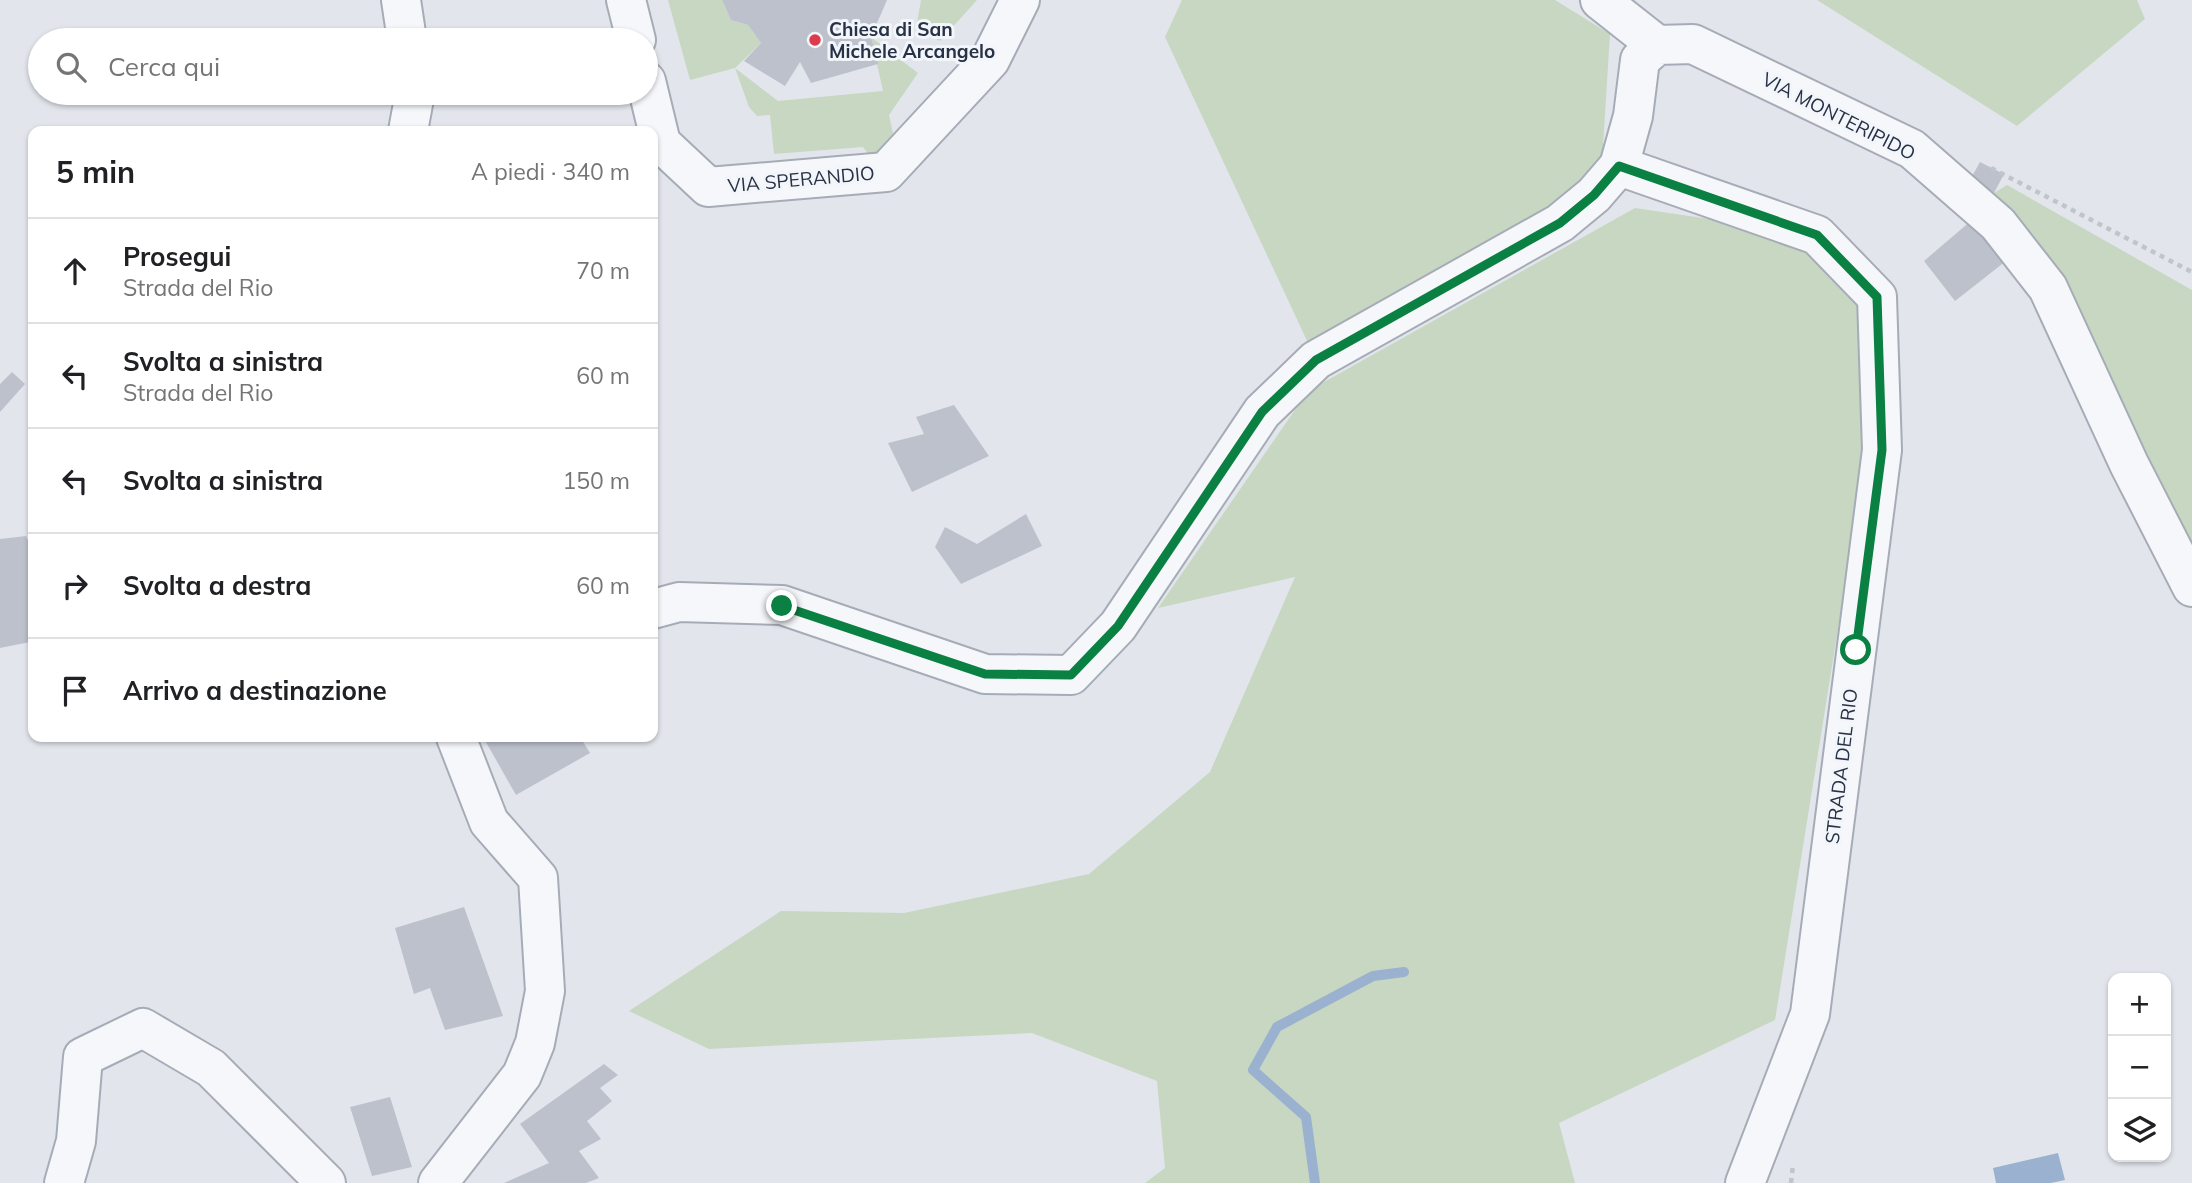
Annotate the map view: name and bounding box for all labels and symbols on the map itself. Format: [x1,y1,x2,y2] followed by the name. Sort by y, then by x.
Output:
[829,17,995,63] place label: Chiesa di San Michele Arcangelo
[807,32,823,48] marker: Chiesa di San Michele Arcangelo
[1758,67,1920,165] street label: VIA MONTERIPIDO
[727,161,875,197] street label: VIA SPERANDIO
[766,590,797,621] route end
[1840,634,1871,665] route start
[1820,687,1862,845] street label: STRADA DEL RIO

